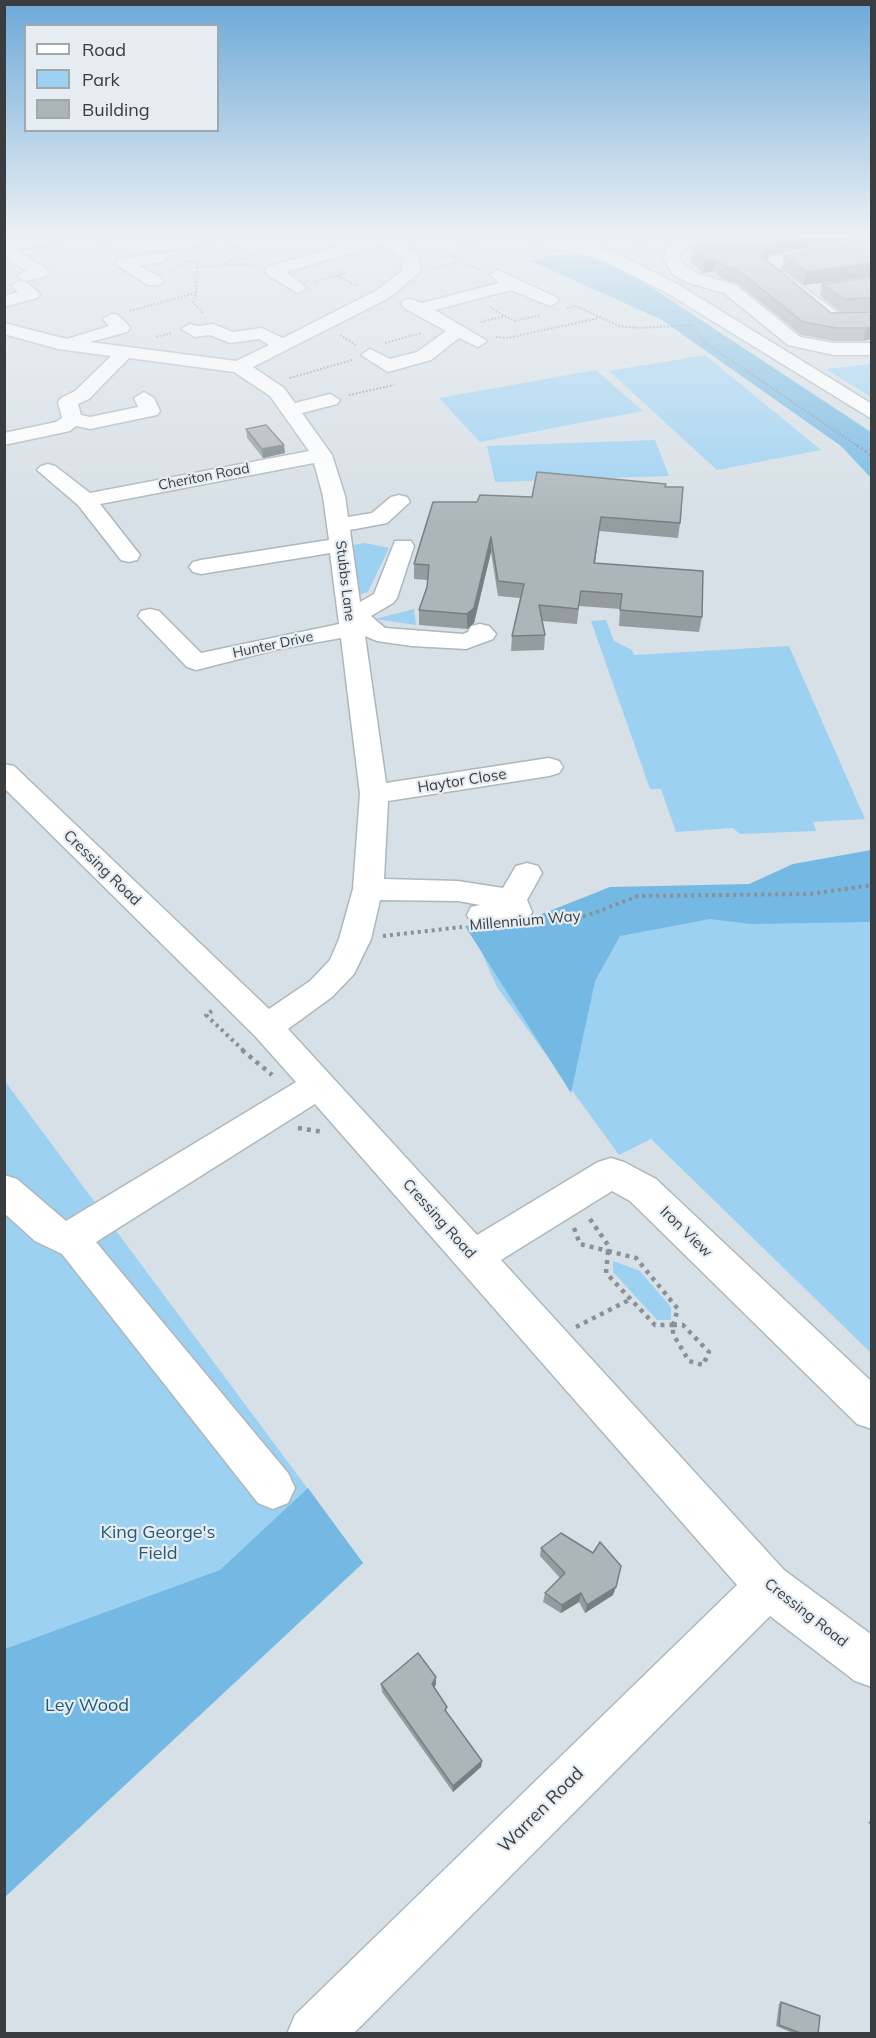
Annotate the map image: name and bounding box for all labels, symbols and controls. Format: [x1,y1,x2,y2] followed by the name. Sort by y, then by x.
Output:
[24,24,219,132] legend
[82,38,126,61] text: Road
[82,68,120,91] text: Park
[82,98,150,121] text: Building
[157,460,251,494] street label: Cheriton Road
[332,540,358,622] street label: Stubbs Lane
[231,628,315,662] street label: Hunter Drive
[416,765,508,797] street label: Haytor Close
[60,827,144,909] street label: Cressing Road
[469,907,581,935] street label: Millennium Way
[399,1176,479,1262] street label: Cressing Road
[656,1203,716,1261] street label: Iron View
[101,1522,215,1564] park label: King George's Field
[761,1575,851,1651] street label: Cressing Road
[45,1695,129,1717] park label: Ley Wood
[494,1763,588,1857] street label: Warren Road

